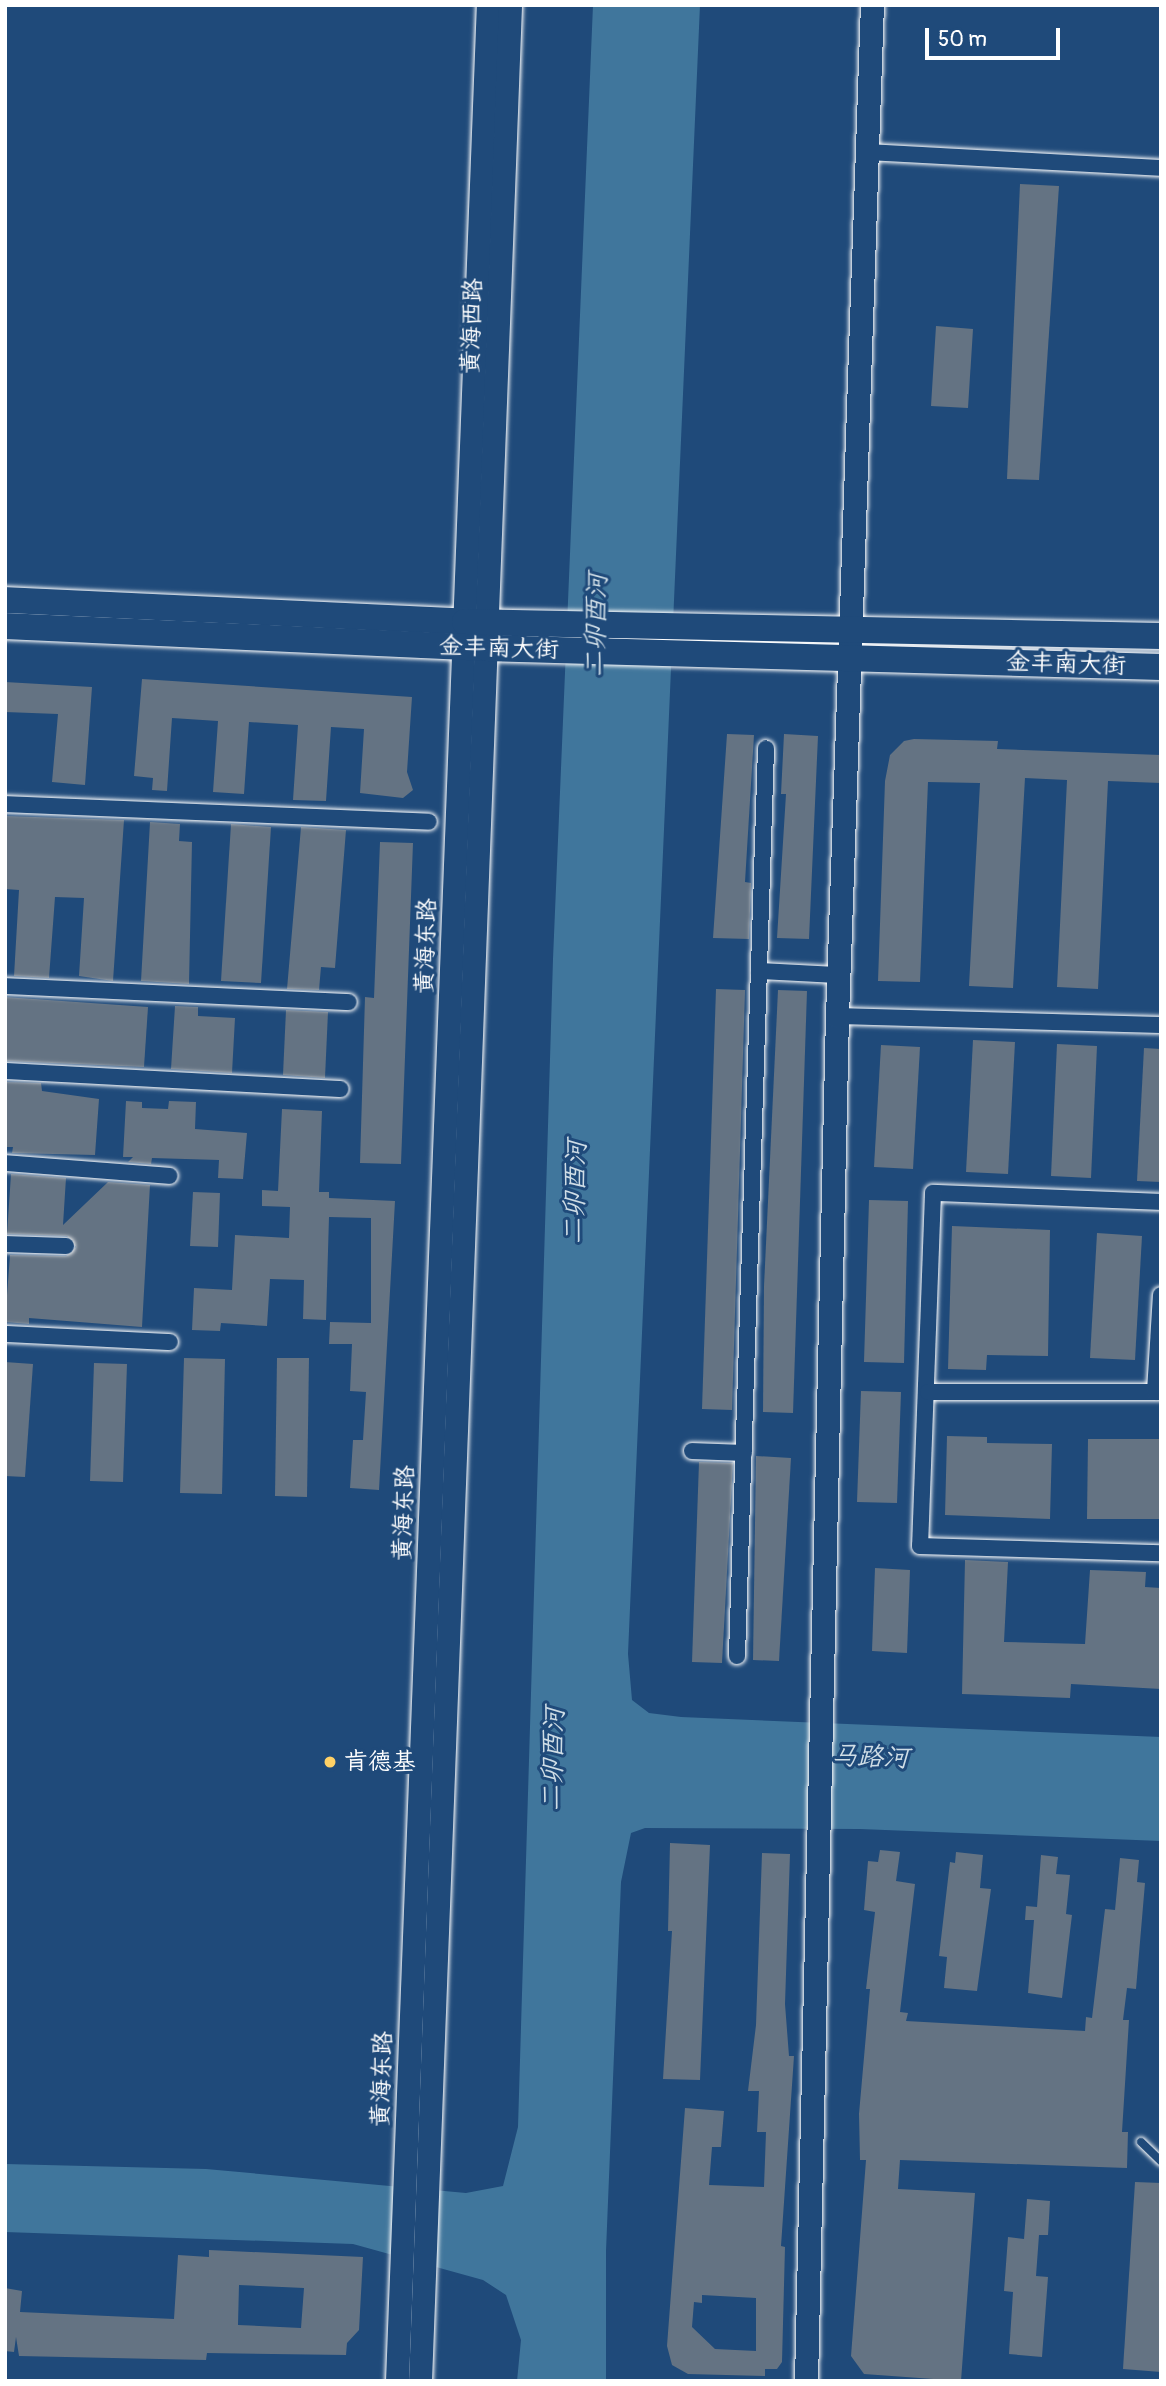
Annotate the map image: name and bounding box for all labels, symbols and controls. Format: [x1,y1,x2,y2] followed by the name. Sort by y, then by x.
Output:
[928,14,1063,58] scale bar
[938,26,987,53] text: 50 m
[456,278,488,374] street label: 黄海西路
[580,572,614,678] water label: 二卯酉河
[439,632,559,664] street label: 金丰南大街
[1006,648,1126,680] street label: 金丰南大街
[410,898,442,994] street label: 黄海东路
[559,1139,593,1245] water label: 二卯酉河
[388,1465,420,1561] street label: 黄海东路
[537,1706,571,1812] water label: 二卯酉河
[830,1741,910,1775] water label: 马路河
[344,1748,416,1776] place label: 肯德基
[322,1754,338,1770] marker: 肯德基
[366,2031,398,2127] street label: 黄海东路

